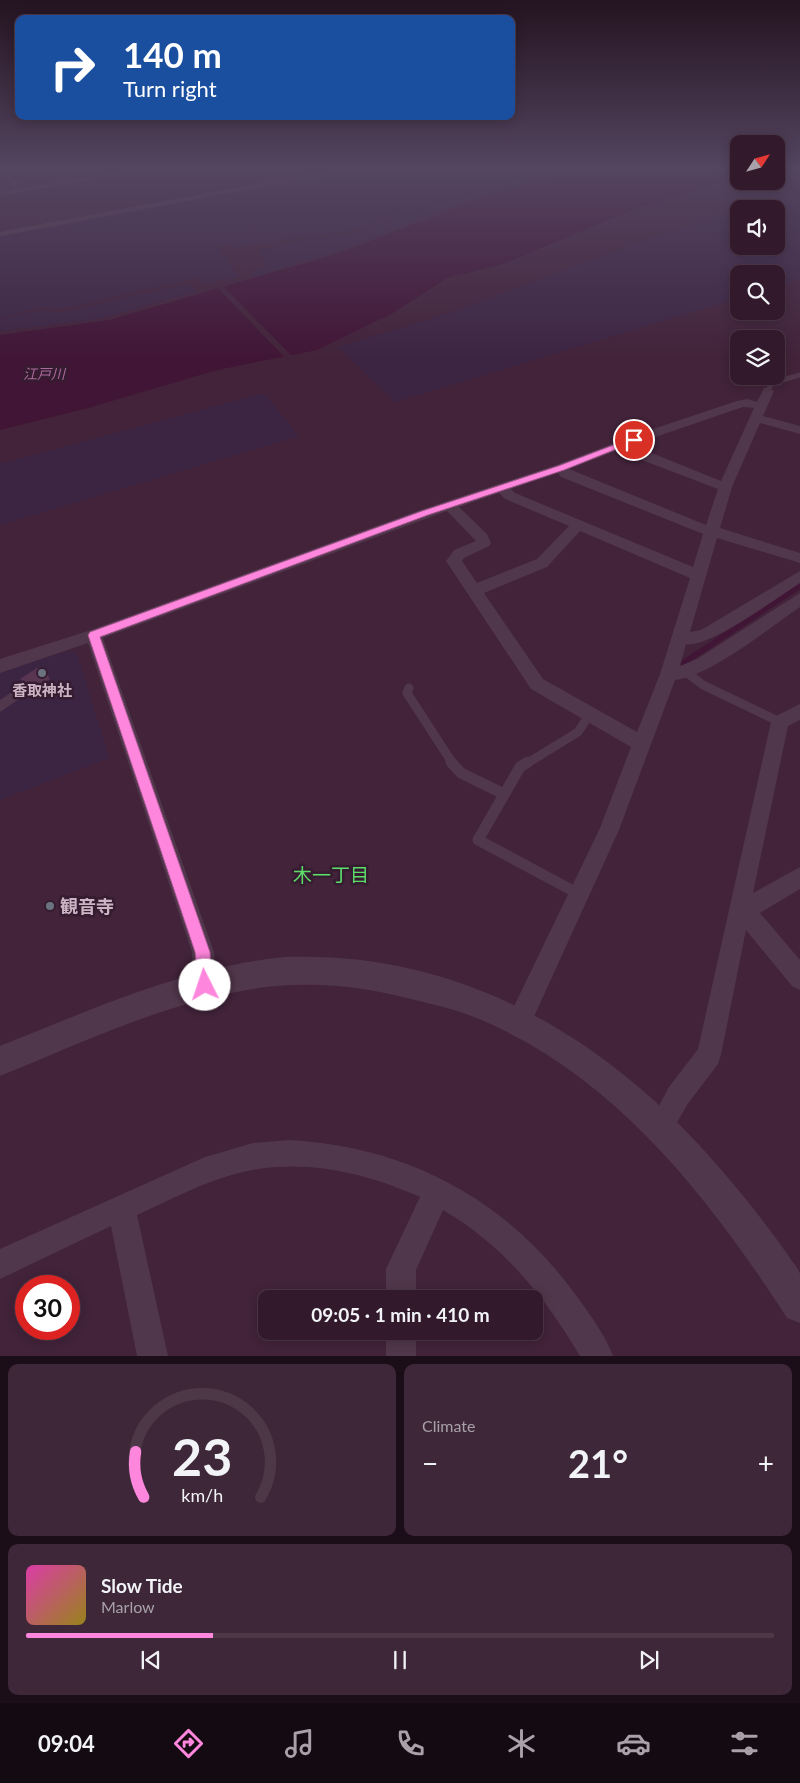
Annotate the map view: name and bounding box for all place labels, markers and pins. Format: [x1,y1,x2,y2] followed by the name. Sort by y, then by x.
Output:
[613,419,655,461] pin
[36,667,48,679] marker: 香取神社
[12,681,72,699] place label: 香取神社
[60,895,114,917] place label: 観音寺
[44,900,56,912] marker: 観音寺

